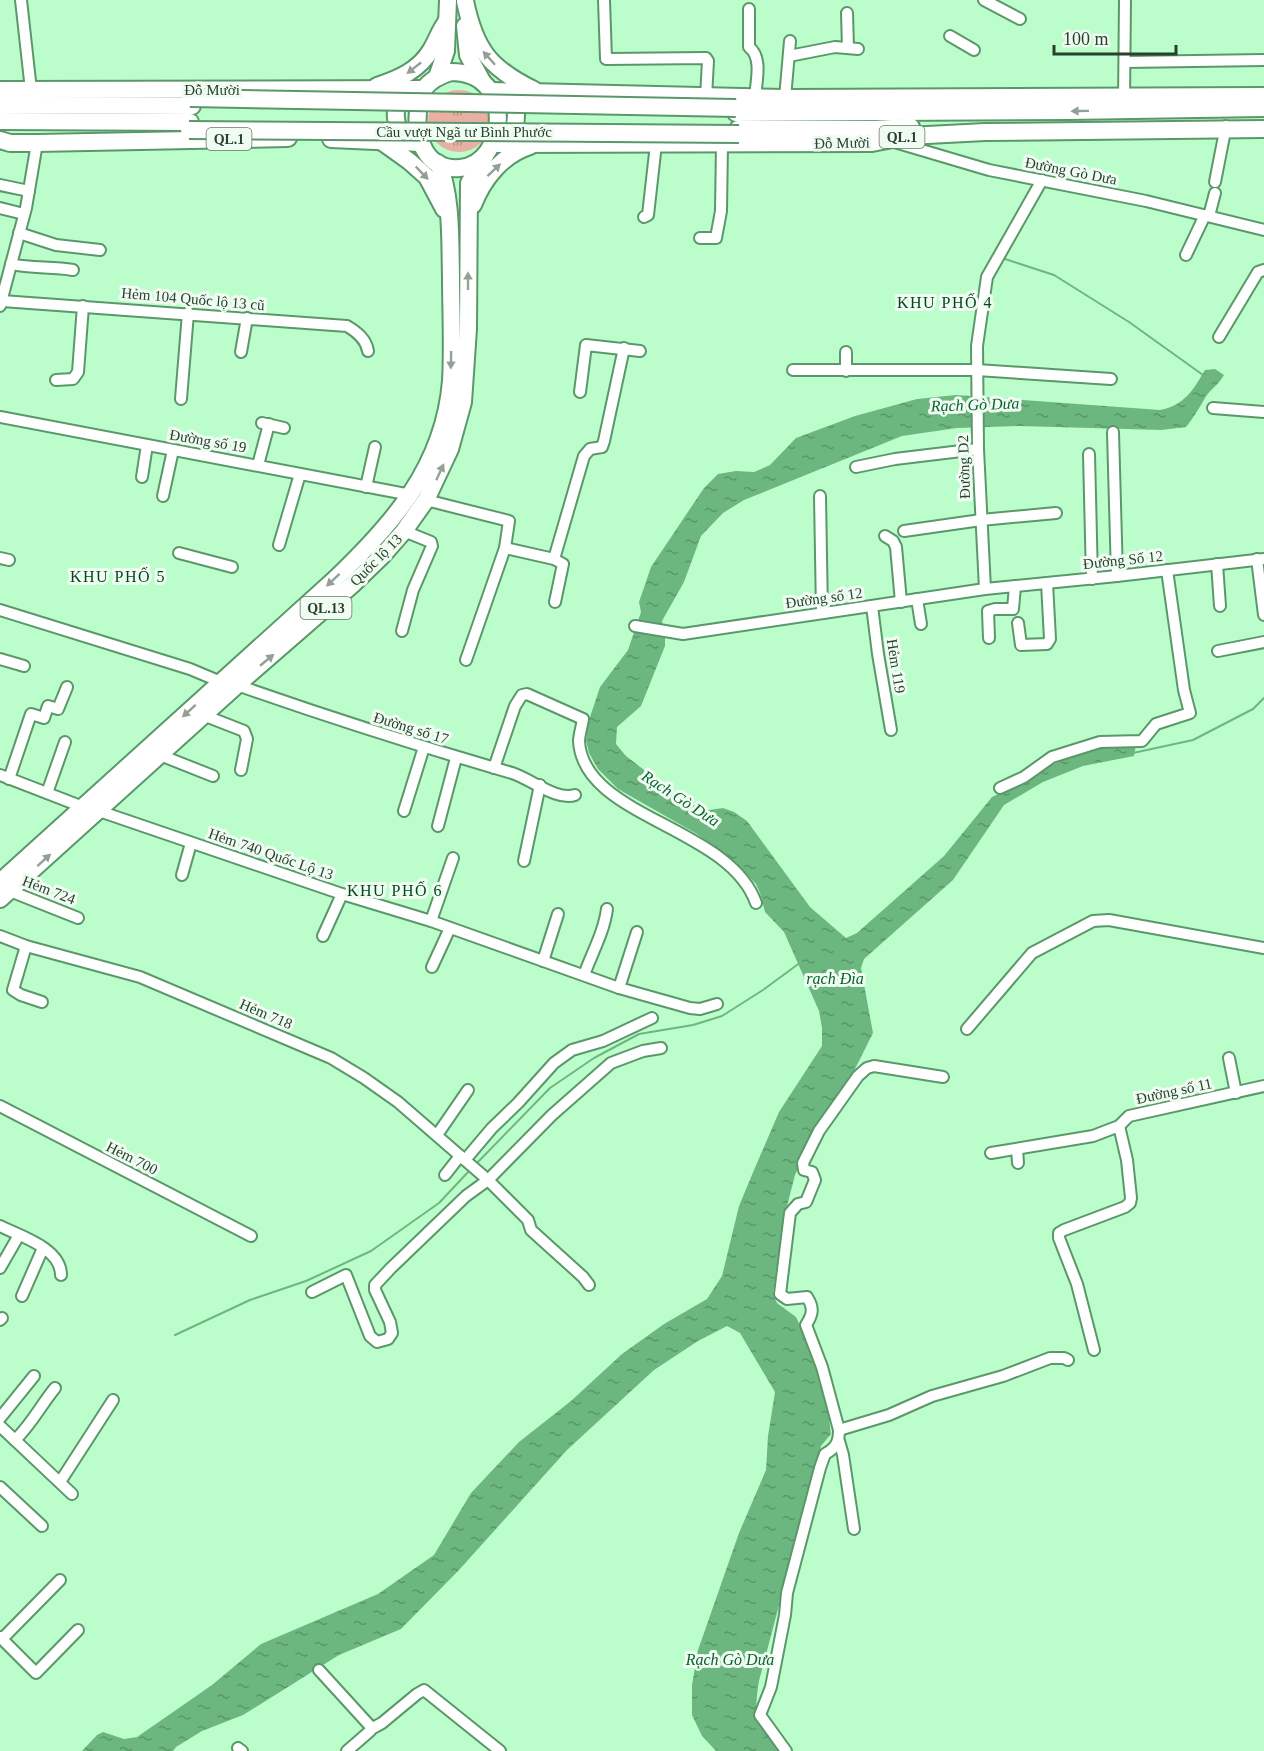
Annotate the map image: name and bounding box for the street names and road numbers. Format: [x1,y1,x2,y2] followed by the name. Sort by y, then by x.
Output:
[184,82,240,98] street label: Đỗ Mười
[376,124,552,140] street label: Cầu vượt Ngã tư Bình Phước
[880,126,924,148] road number: QL.1
[206,128,252,150] road number: QL.1
[814,135,870,151] street label: Đỗ Mười
[1024,154,1119,188] street label: Đường Gò Dưa
[121,285,266,313] street label: Hẻm 104 Quốc lộ 13 cũ
[168,426,248,456] street label: Đường số 19
[955,435,973,499] street label: Đường D2
[347,531,405,589] street label: Quốc lộ 13
[1082,548,1164,572] street label: Đường Số 12
[784,585,864,611] street label: Đường số 12
[300,597,352,619] road number: QL.13
[884,638,908,694] street label: Hẻm 119
[371,709,451,747] street label: Đường số 17
[207,825,335,883] street label: Hẻm 740 Quốc Lộ 13
[20,873,78,908] street label: Hẻm 724
[237,996,295,1032] street label: Hẻm 718
[1135,1075,1213,1107] street label: Đường số 11
[104,1138,160,1178] street label: Hẻm 700

